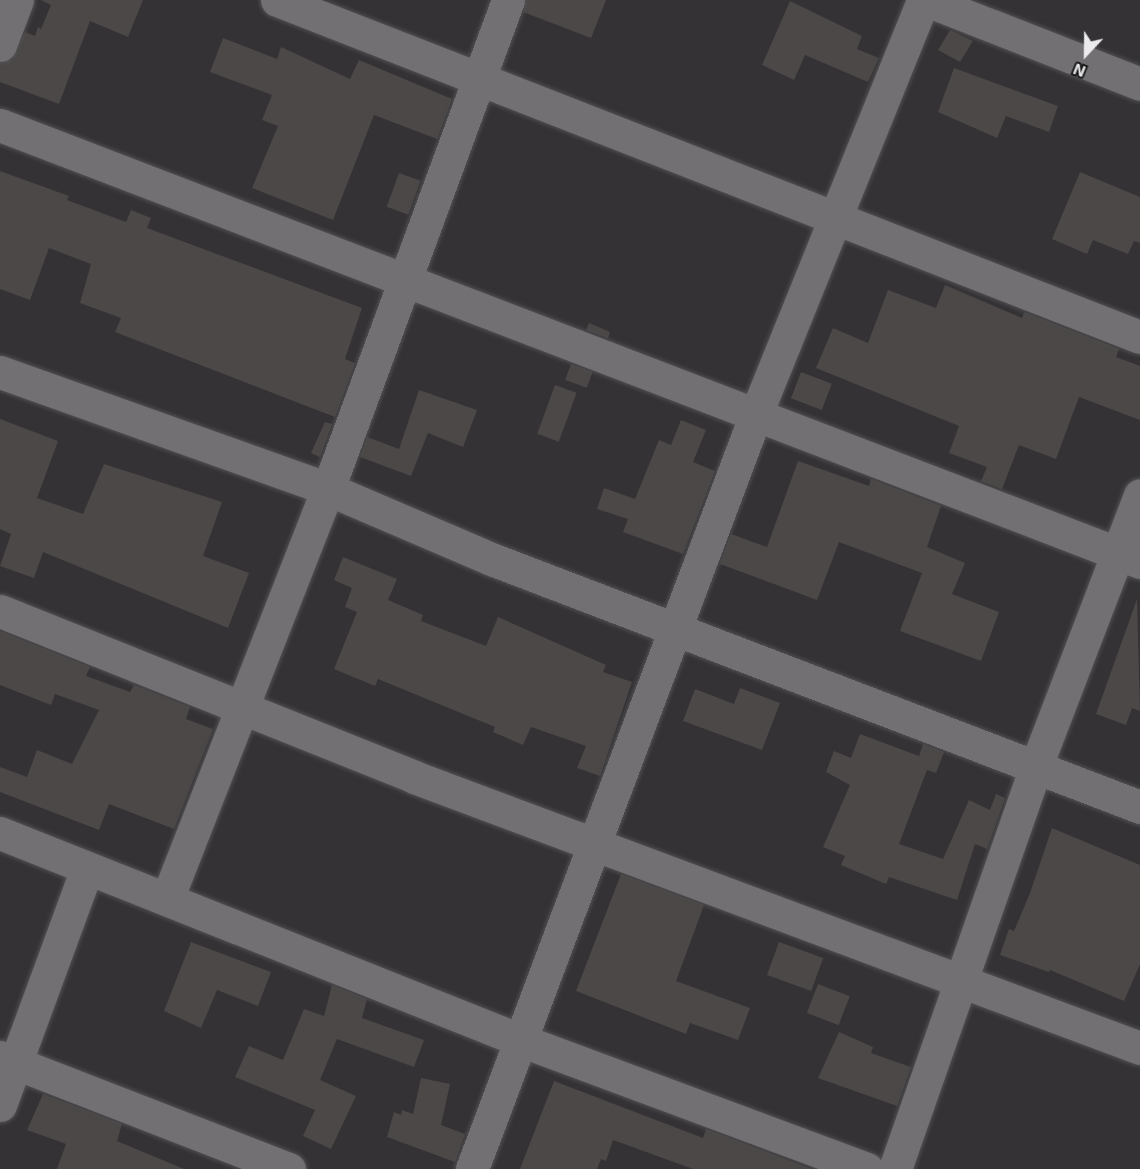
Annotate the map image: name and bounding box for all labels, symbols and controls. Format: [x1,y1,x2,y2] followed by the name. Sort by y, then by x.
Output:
[1056,24,1116,84] north arrow
[1070,60,1088,82] text: N

